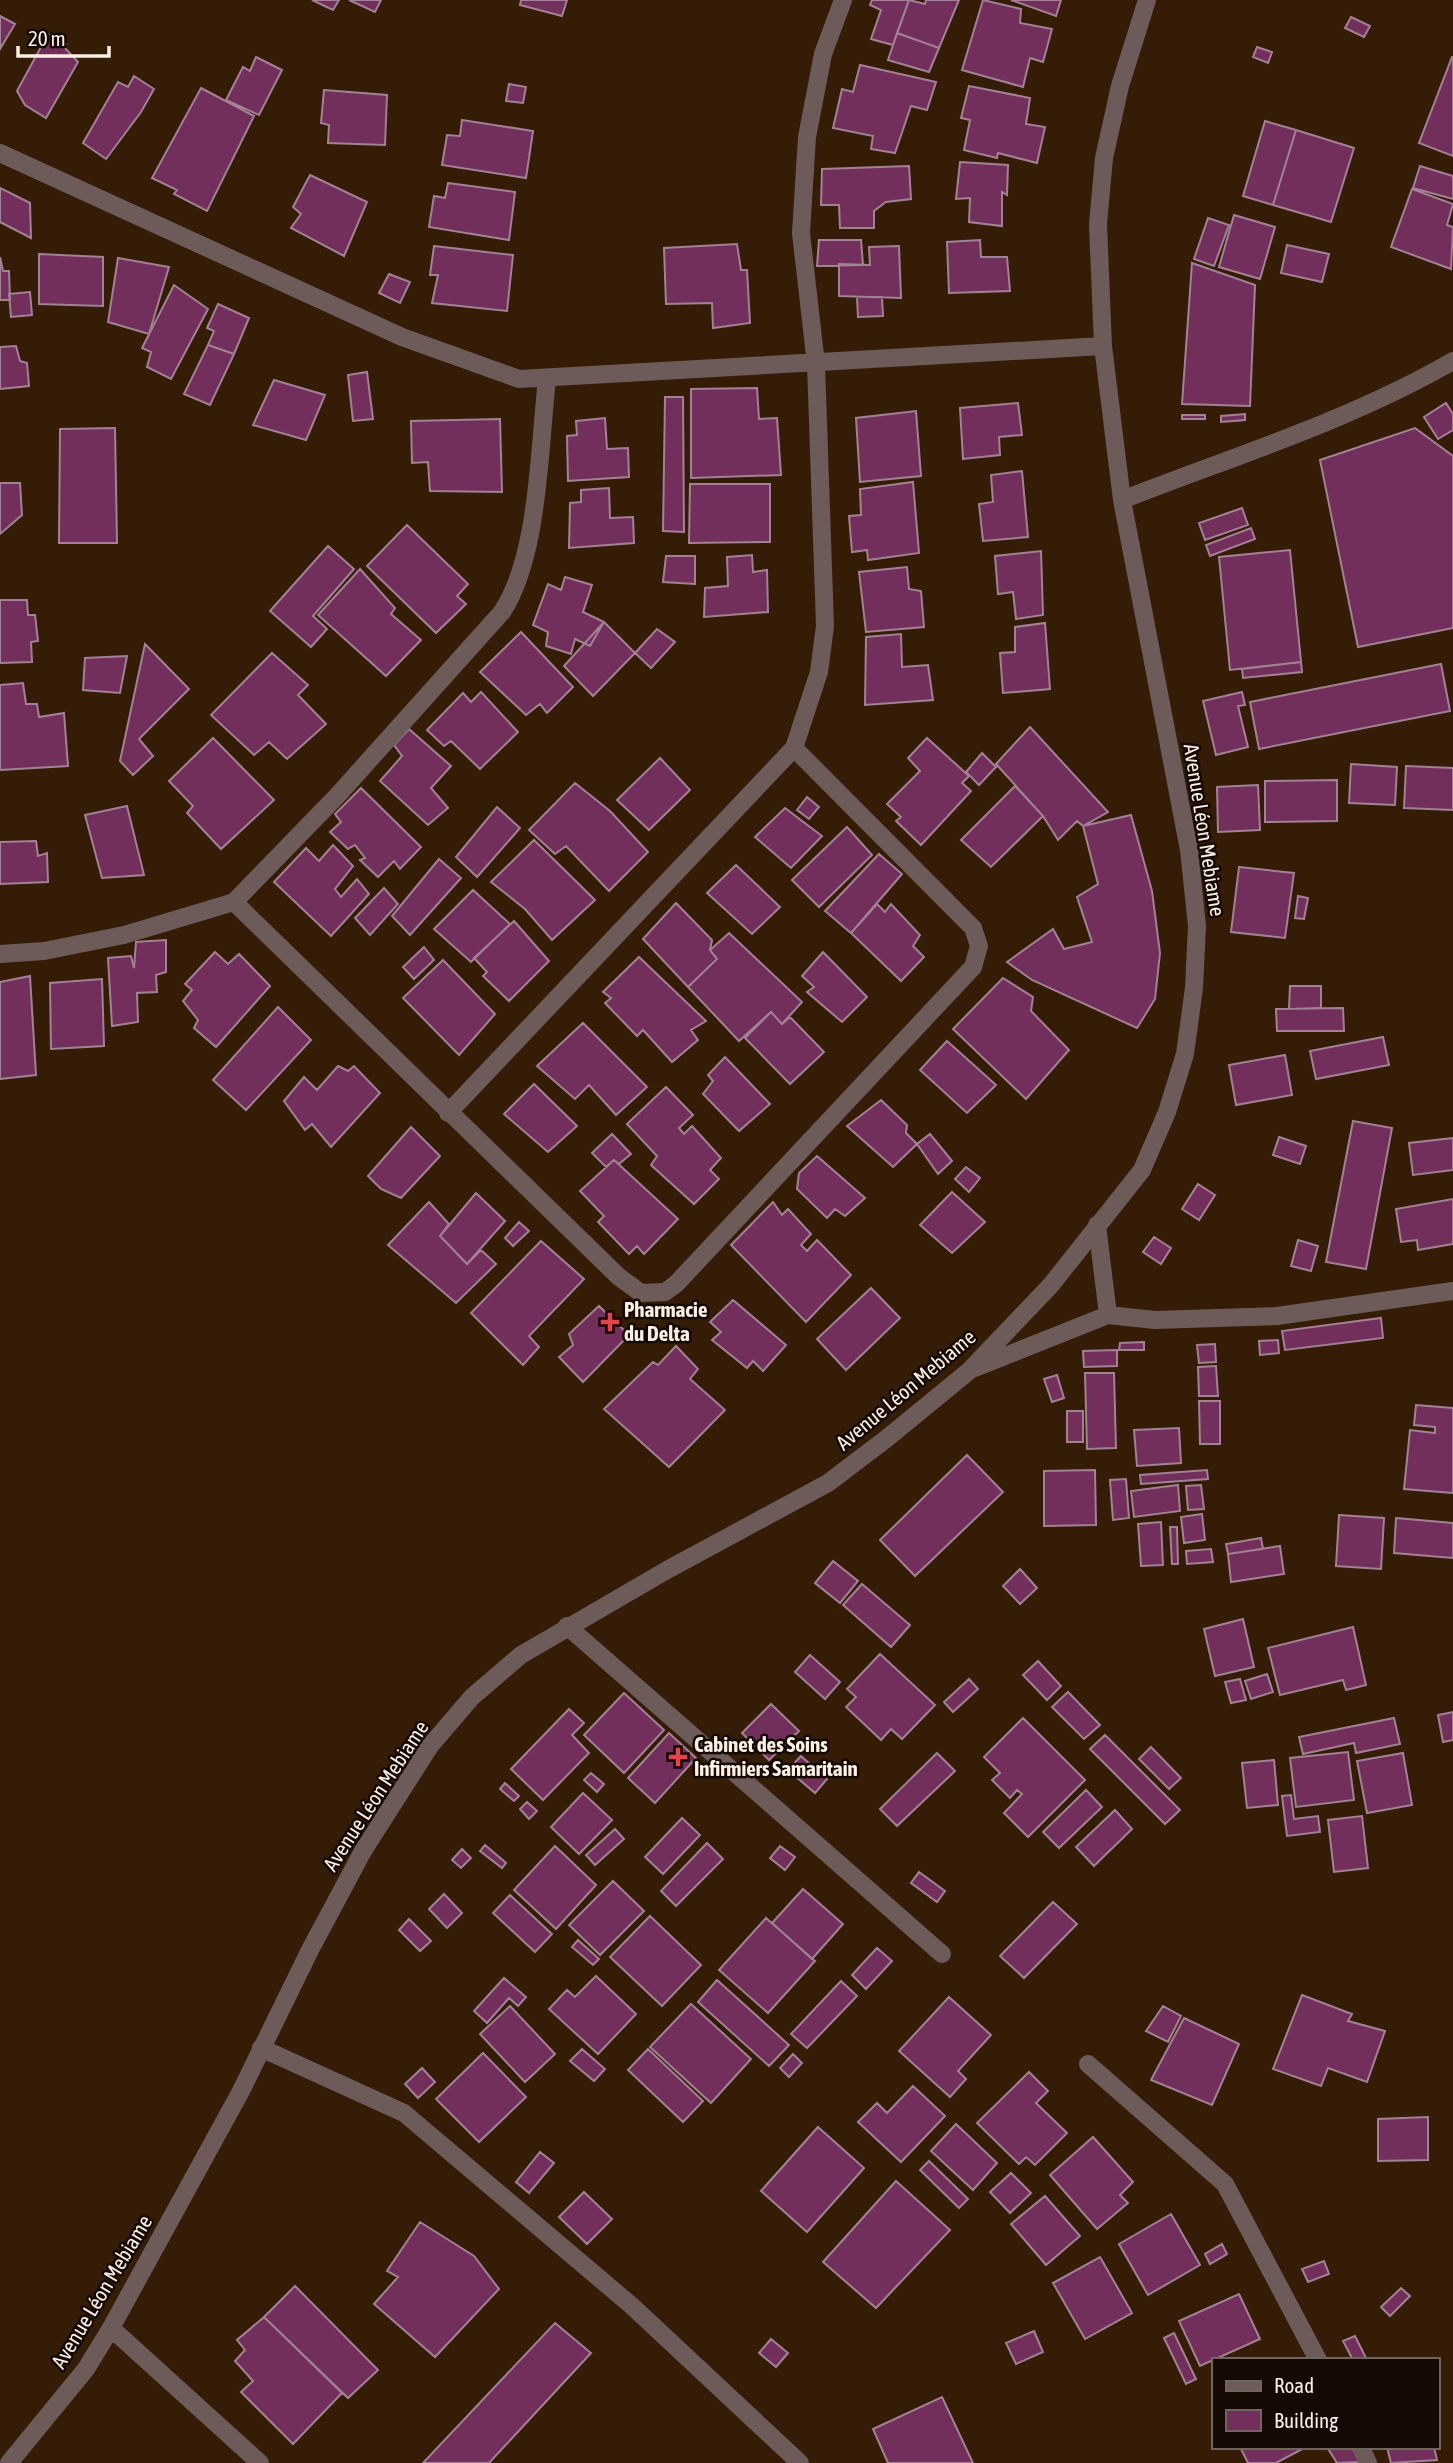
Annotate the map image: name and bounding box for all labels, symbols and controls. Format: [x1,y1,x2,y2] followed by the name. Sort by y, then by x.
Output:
[18,14,108,58] scale bar
[28,26,66,50] text: 20 m
[1180,742,1230,918] street label: Avenue Léon Mebiame
[624,1297,707,1345] place label: Pharmacie du Delta
[602,1314,618,1330] marker: Pharmacie du Delta
[831,1324,980,1454] street label: Avenue Léon Mebiame
[318,1716,433,1875] street label: Avenue Léon Mebiame
[694,1732,858,1780] place label: Cabinet des Soins Infirmiers Samaritain
[668,1747,688,1767] marker: Cabinet des Soins Infirmiers Samaritain
[46,2211,156,2372] street label: Avenue Léon Mebiame
[1212,2358,1439,2449] legend
[1274,2373,1314,2397] text: Road
[1274,2408,1338,2432] text: Building

